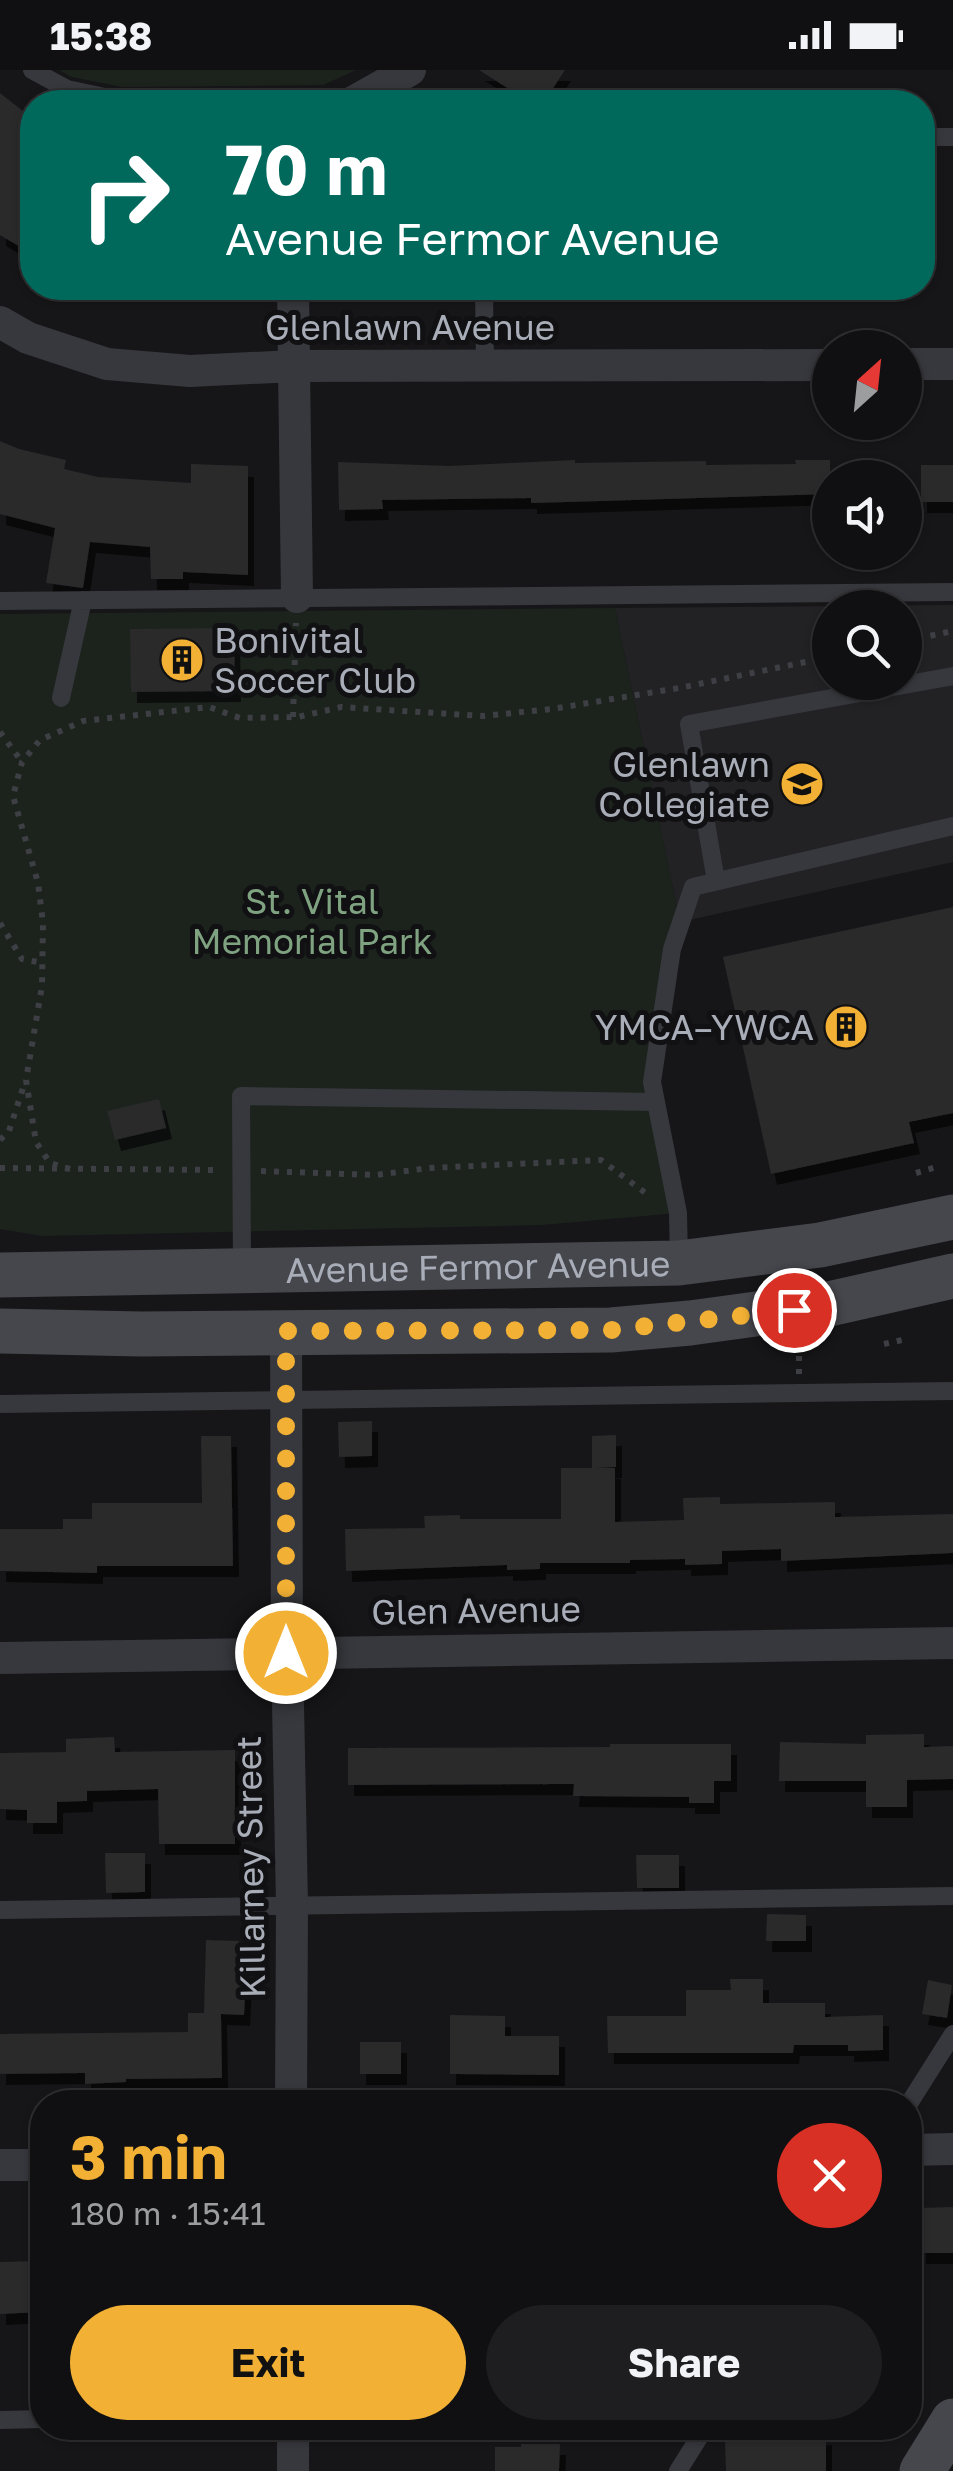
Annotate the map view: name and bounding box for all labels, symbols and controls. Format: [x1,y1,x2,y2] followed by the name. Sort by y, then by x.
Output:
[50,13,152,58] text: 15:38
[225,126,387,210] text: 70 m
[60,130,190,260] icon: right
[225,211,720,265] text: Avenue Fermor Avenue
[265,306,555,348] street label: Glenlawn Avenue
[812,330,922,440] north arrow
[812,330,922,700] map controls
[812,460,922,570] button: sound
[812,590,922,700] button: search
[214,619,416,701] place label: Bonivital Soccer Club
[159,637,205,683] building icon: Bonivital Soccer Club
[598,743,770,825] place label: Glenlawn Collegiate
[779,761,825,807] school or university icon: Glenlawn Collegiate
[192,880,432,962] park label: St. Vital Memorial Park
[823,1004,869,1050] building icon: YMCA–YWCA
[595,1006,814,1048] place label: YMCA–YWCA
[285,1242,671,1291] street label: Avenue Fermor Avenue
[752,1268,837,1353] pin
[767,1283,822,1338] icon: arrive
[371,1587,581,1633] street label: Glen Avenue
[234,1601,338,1705] position arrow
[227,1735,273,1999] street label: Killarney Street
[70,2120,227,2192] text: 3 min
[777,2123,882,2228] button: close
[70,2194,266,2232] text: 180 m · 15:41
[70,2305,466,2420] button: Exit
[486,2305,882,2420] button: Share

